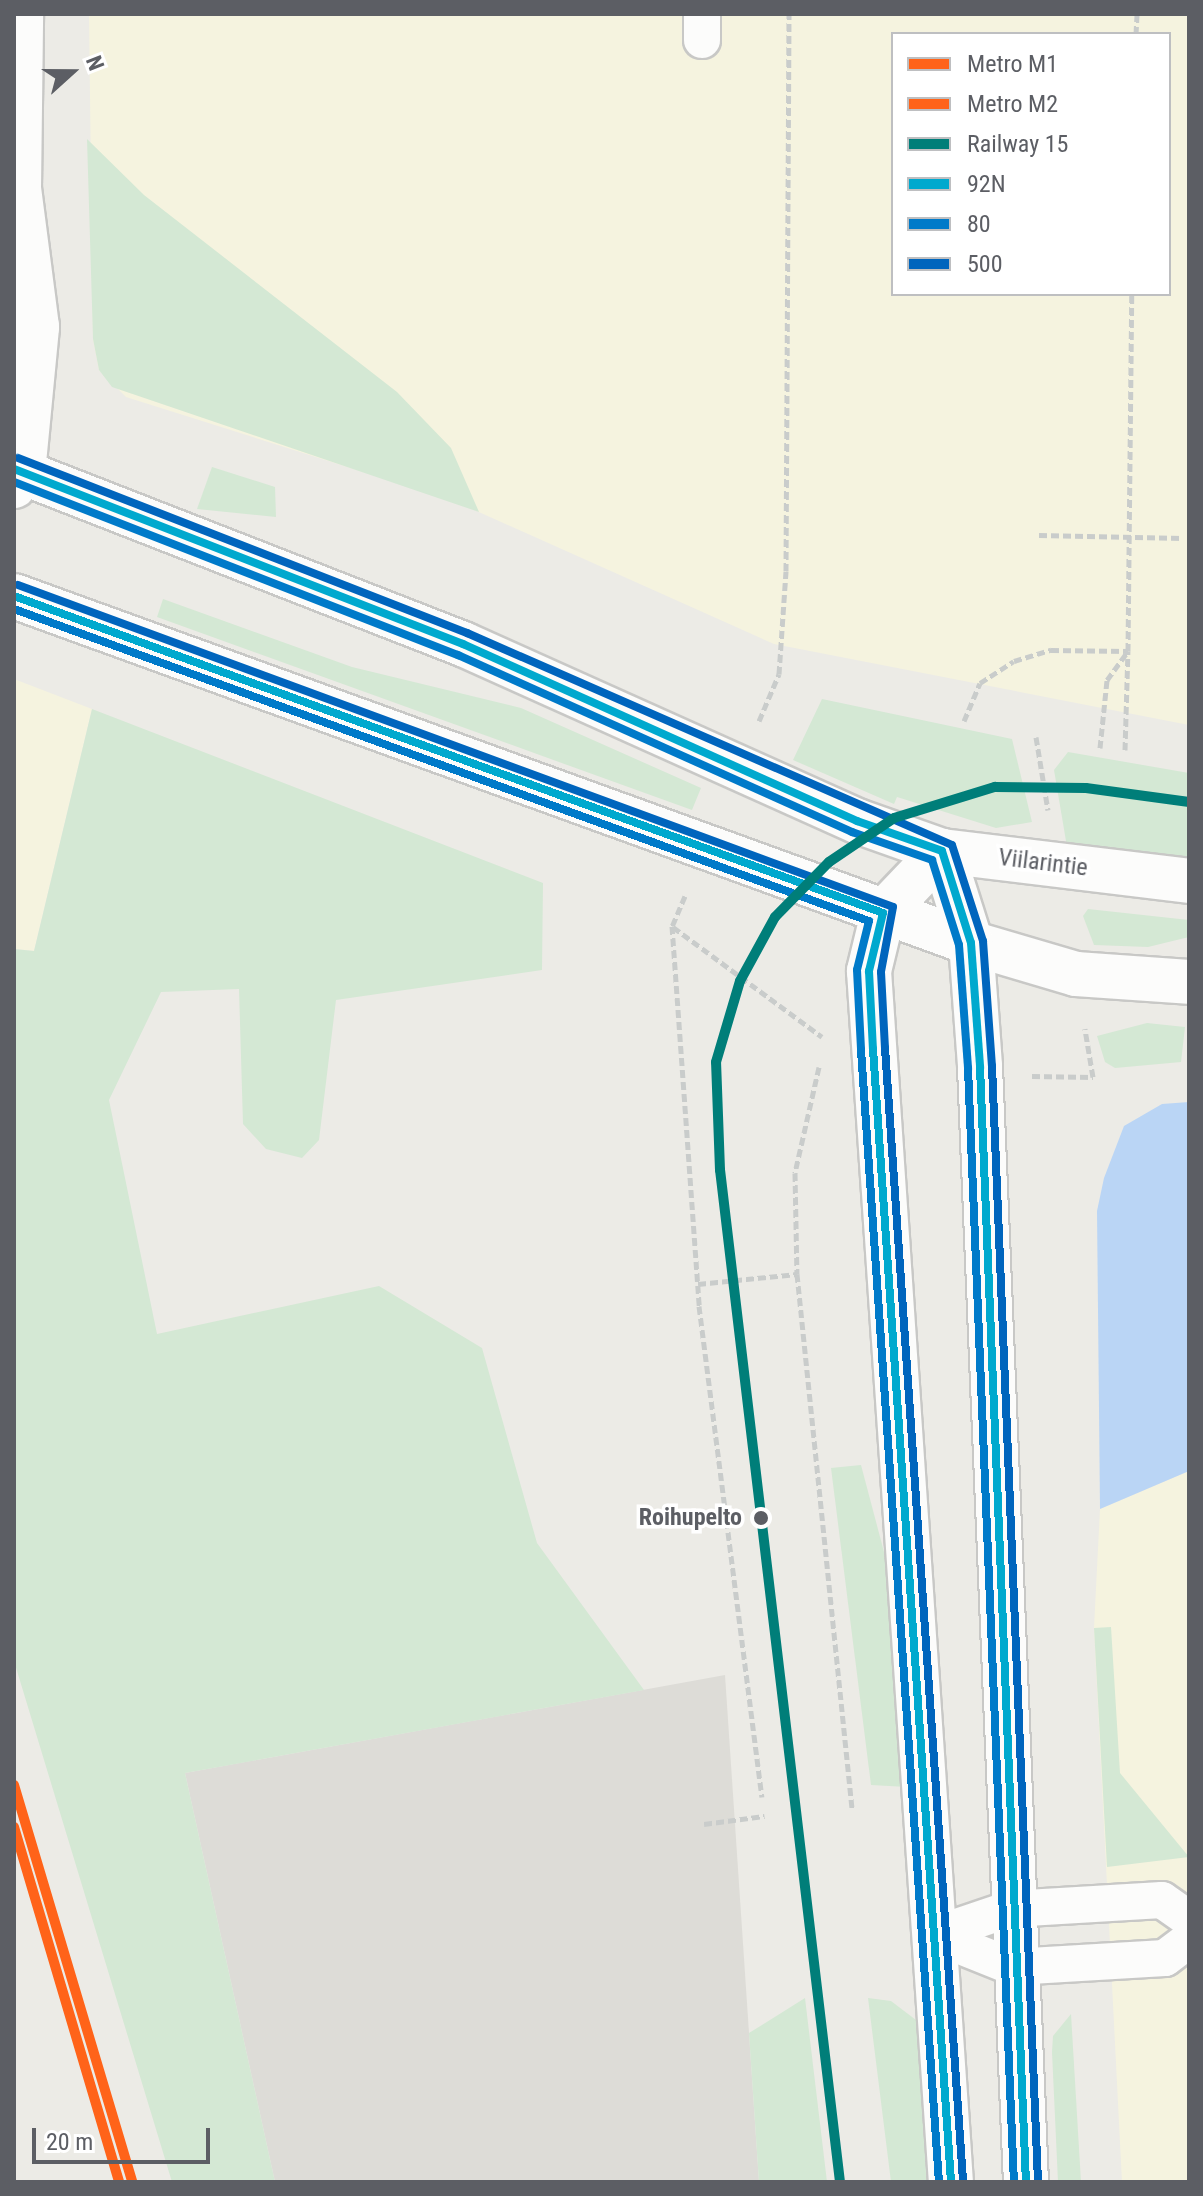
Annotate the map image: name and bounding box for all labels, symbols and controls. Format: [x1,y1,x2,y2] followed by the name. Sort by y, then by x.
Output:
[32,32,112,112] north arrow
[891,32,1171,296] legend
[967,50,1058,78] text: Metro M1
[81,52,109,74] text: N
[967,90,1058,118] text: Metro M2
[967,130,1068,158] text: Railway 15
[967,170,1006,198] text: 92N
[967,210,991,238] text: 80
[967,250,1003,278] text: 500
[997,843,1089,883] street label: Viilarintie
[639,1504,742,1532] place label: Roihupelto
[749,1506,773,1530] marker: Roihupelto
[36,2112,214,2162] scale bar
[46,2128,93,2156] text: 20 m

